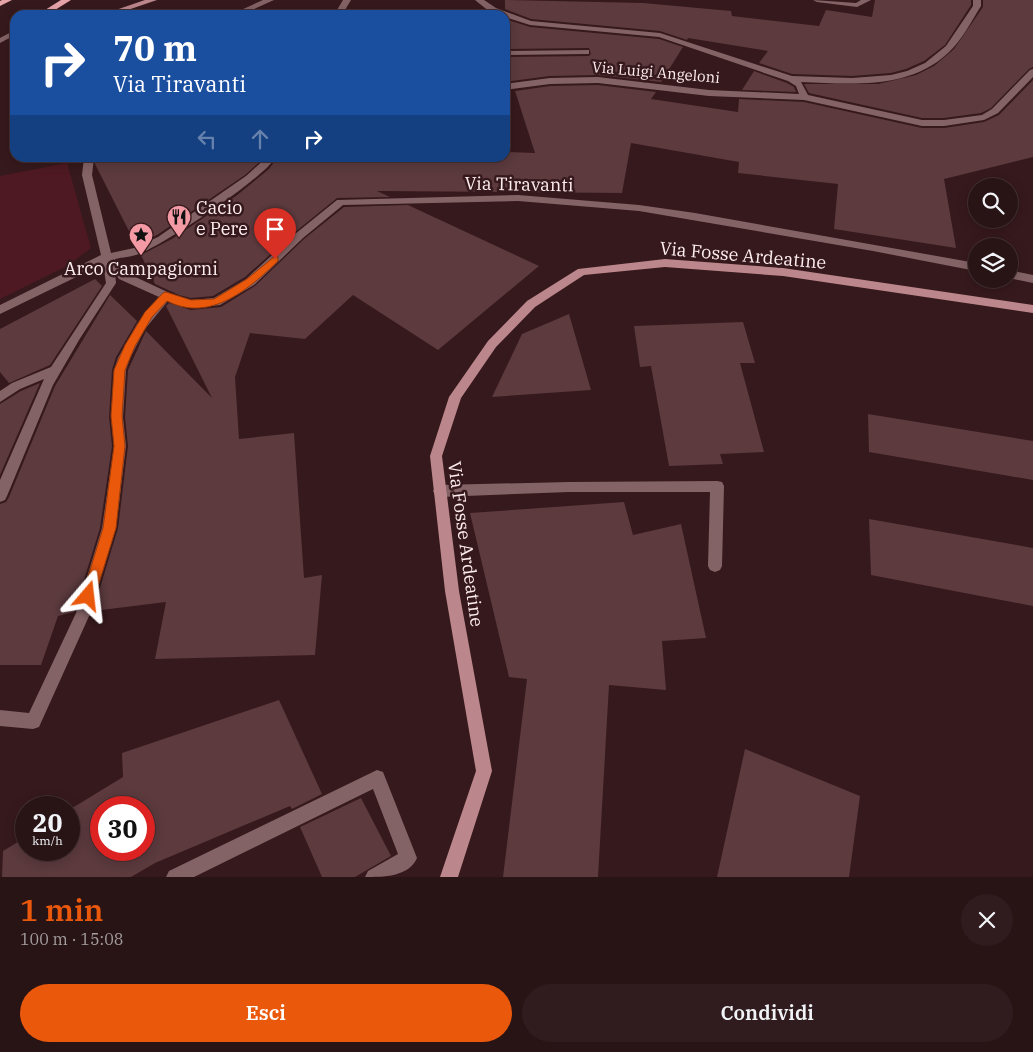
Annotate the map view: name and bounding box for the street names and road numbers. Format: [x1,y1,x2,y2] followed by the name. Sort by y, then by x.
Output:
[591,57,721,87] street label: Via Luigi Angeloni
[464,172,574,196] street label: Via Tiravanti
[659,236,827,274] street label: Via Fosse Ardeatine
[443,460,489,628] street label: Via Fosse Ardeatine

